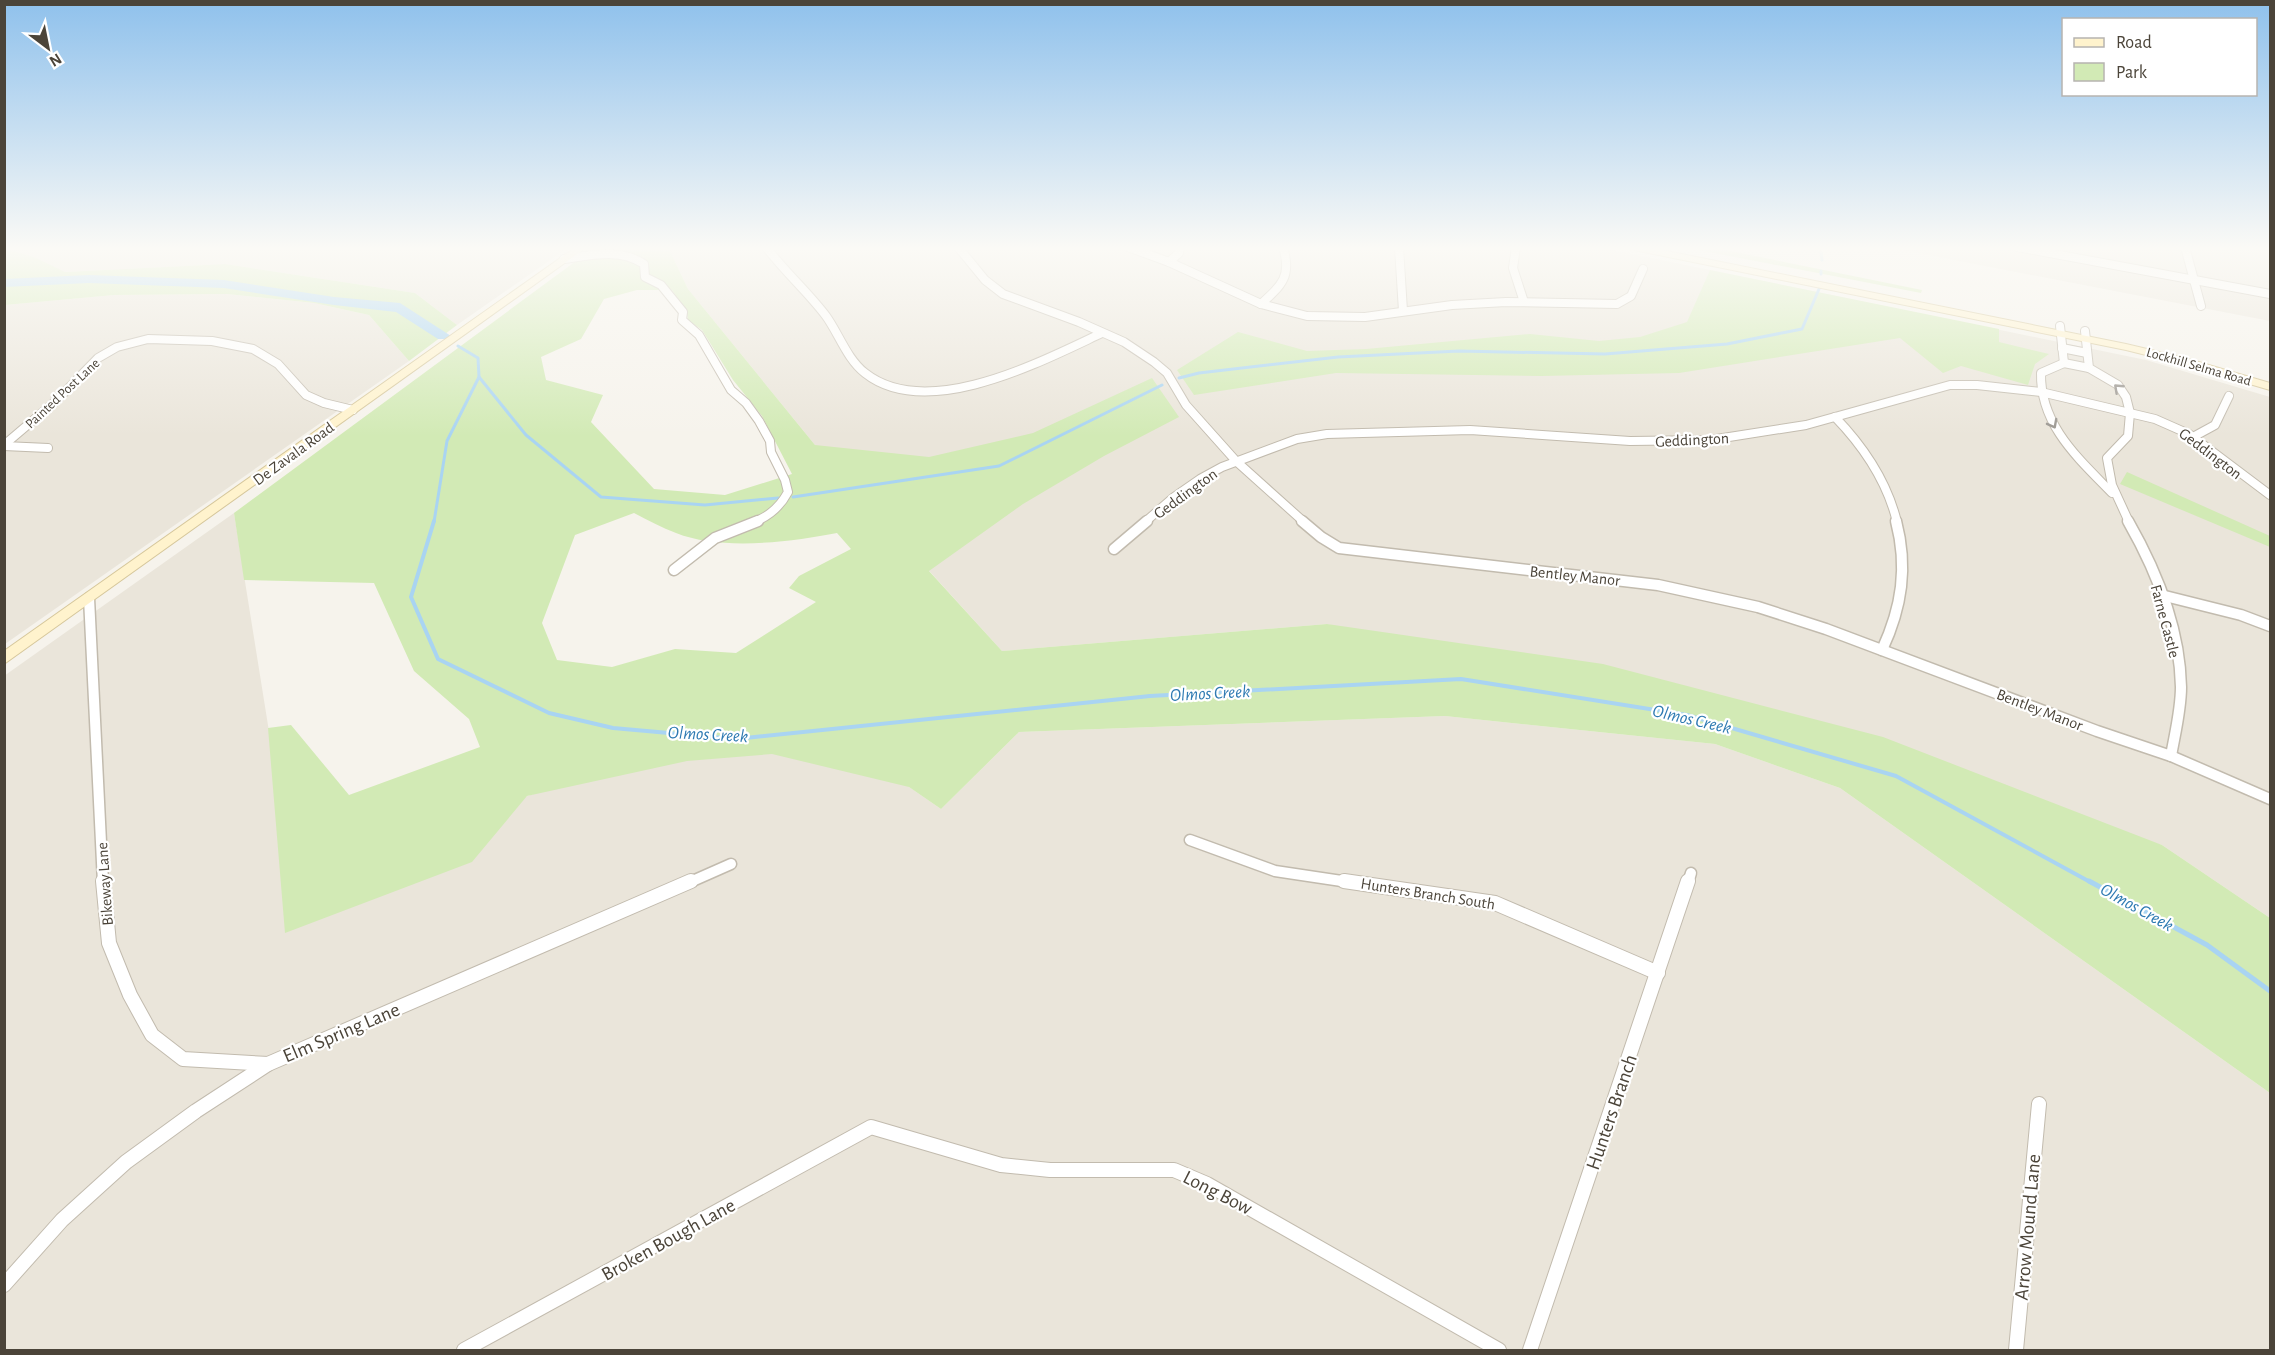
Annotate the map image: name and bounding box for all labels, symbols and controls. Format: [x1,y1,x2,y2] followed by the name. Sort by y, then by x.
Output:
[18,18,78,78] north arrow
[2062,18,2257,96] legend
[2116,34,2152,52] text: Road
[46,50,64,70] text: N
[2116,64,2148,82] text: Park
[2145,345,2253,389] street label: Lockhill Selma Road
[23,356,102,431] street label: Painted Post Lane
[2114,384,2125,395] one-way arrow
[2046,418,2057,428] one-way arrow
[250,419,337,488] street label: De Zavala Road
[2176,425,2245,482] street label: Geddington
[1655,430,1729,450] street label: Geddington
[1151,466,1220,522] street label: Geddington
[1529,563,1622,590] street label: Bentley Manor
[2148,583,2182,660] street label: Farne Castle
[1169,683,1251,705] water label: Olmos Creek
[1994,686,2086,735] street label: Bentley Manor
[1651,702,1733,738] water label: Olmos Creek
[667,724,749,746] water label: Olmos Creek
[94,842,117,926] street label: Bikeway Lane
[1360,875,1496,913] street label: Hunters Branch South
[2097,880,2176,935] water label: Olmos Creek
[280,999,403,1067] street label: Elm Spring Lane
[1583,1052,1641,1173] street label: Hunters Branch
[2012,1153,2044,1301] street label: Arrow Mound Lane
[1180,1167,1256,1219] street label: Long Bow
[598,1195,739,1285] street label: Broken Bough Lane

